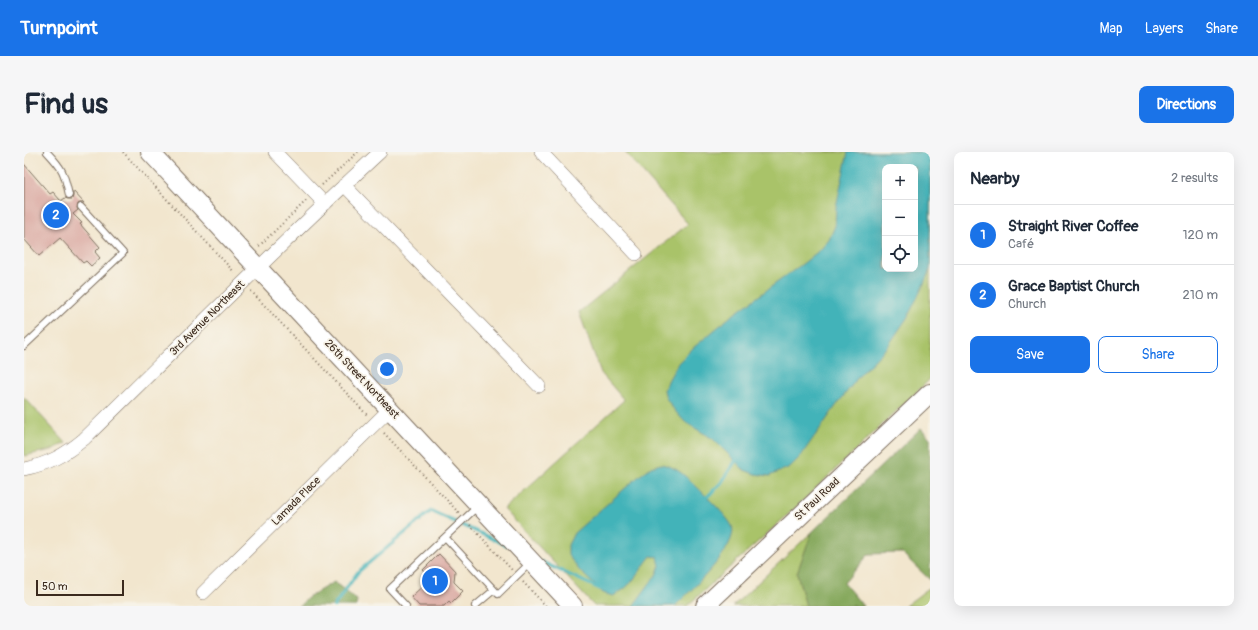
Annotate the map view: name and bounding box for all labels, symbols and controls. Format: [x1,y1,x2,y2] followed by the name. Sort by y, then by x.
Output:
[20,16,98,40] text: Turnpoint
[1100,20,1123,37] text: Map
[1145,20,1183,37] text: Layers
[1205,20,1238,37] text: Share
[1139,86,1234,123] button: Directions
[24,87,108,122] text: Find us
[882,164,918,272] map controls
[882,164,918,200] button: +
[970,168,1019,189] text: Nearby
[1171,170,1218,186] text: 2 results
[43,200,69,230] pin: 2
[882,200,918,236] button: −
[1008,217,1138,236] text: Straight River Coffee
[980,227,986,243] text: 1
[1182,227,1218,243] text: 120 m
[882,236,918,272] button: locate
[1008,236,1034,252] text: Café
[167,277,248,358] street label: 3rd Avenue Northeast
[1008,277,1140,296] text: Grace Baptist Church
[979,287,987,303] text: 2
[1182,287,1218,303] text: 210 m
[1008,296,1046,312] text: Church
[970,336,1090,373] button: Save
[1098,336,1218,373] button: Share
[322,337,402,422] street label: 26th Street Northeast
[377,359,397,379] your location
[269,473,324,528] street label: Lamada Place
[792,475,842,523] street label: St Paul Road
[422,566,448,596] pin: 1
[36,578,124,597] scale bar
[42,580,68,593] text: 50 m

